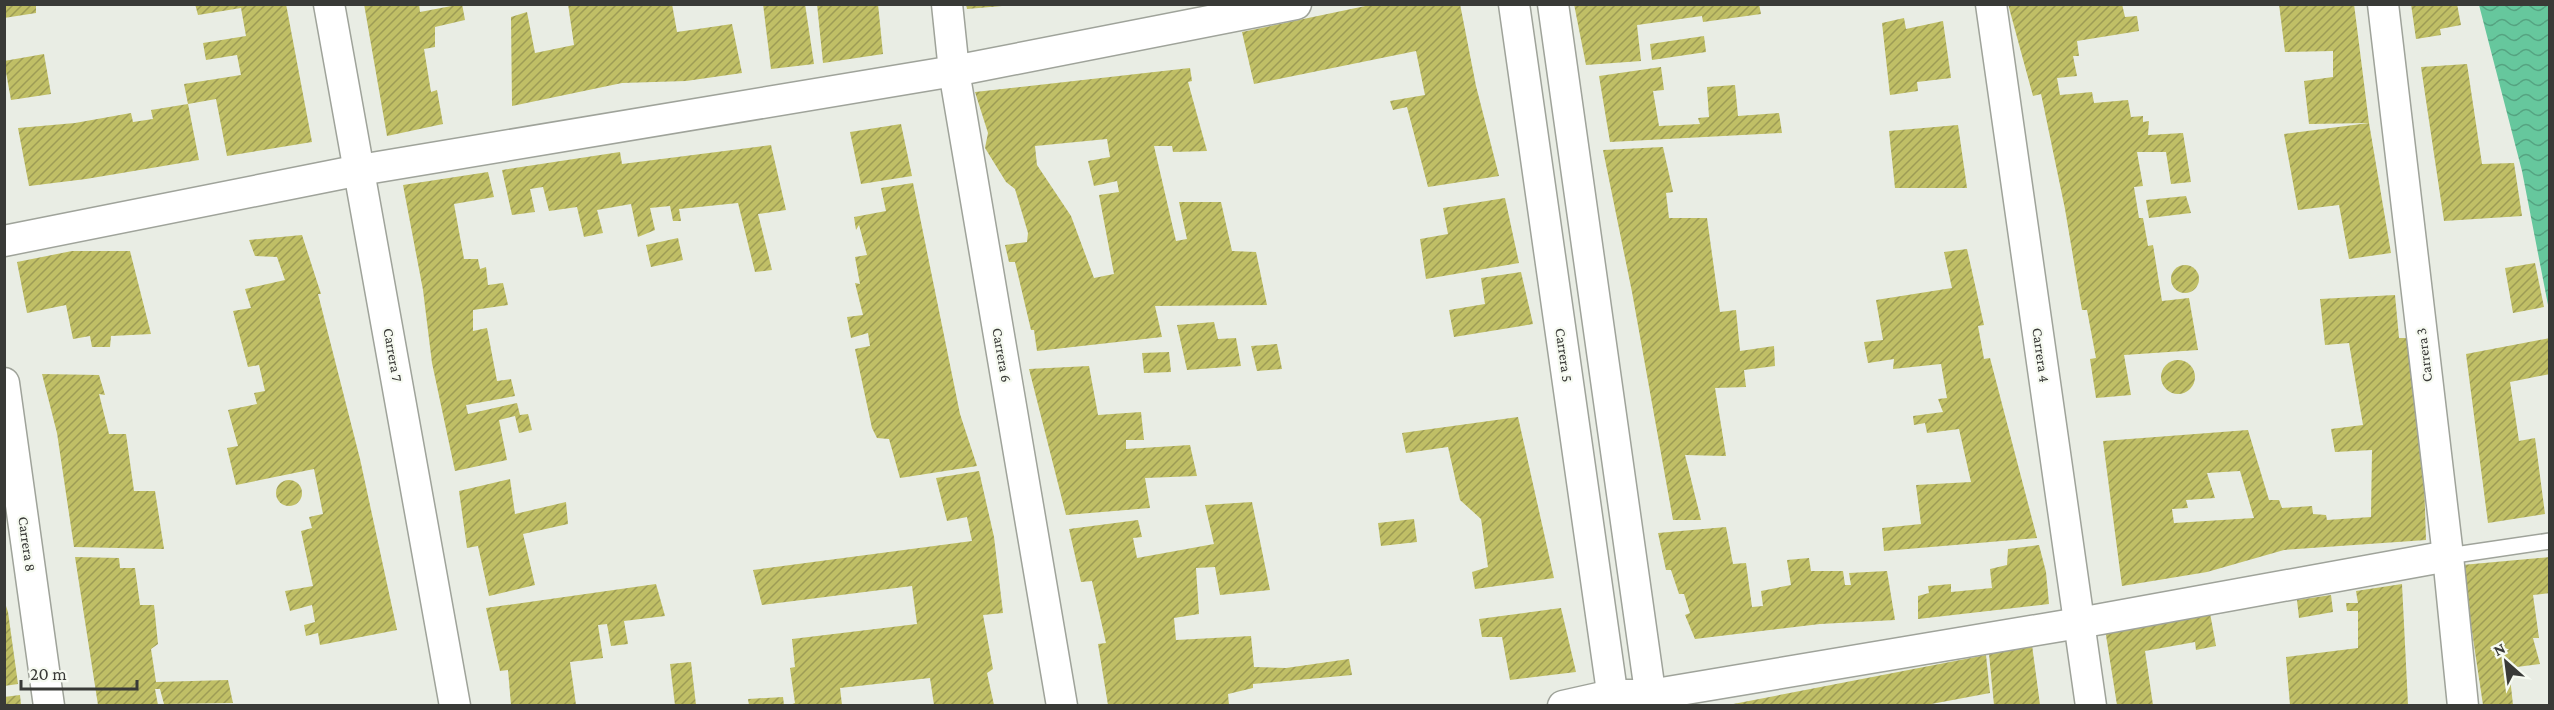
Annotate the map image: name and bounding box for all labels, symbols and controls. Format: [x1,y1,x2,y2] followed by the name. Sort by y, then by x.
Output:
[989,326,1015,384] street label: Carrera 6
[380,327,406,383] street label: Carrera 7
[1552,327,1576,383] street label: Carrera 5
[2029,327,2053,383] street label: Carrera 4
[2413,327,2435,383] street label: Carrera 3
[15,515,39,573] street label: Carrera 8
[2476,632,2536,692] north arrow
[2490,639,2508,659] text: N
[21,653,136,691] scale bar
[30,664,67,684] text: 20 m

